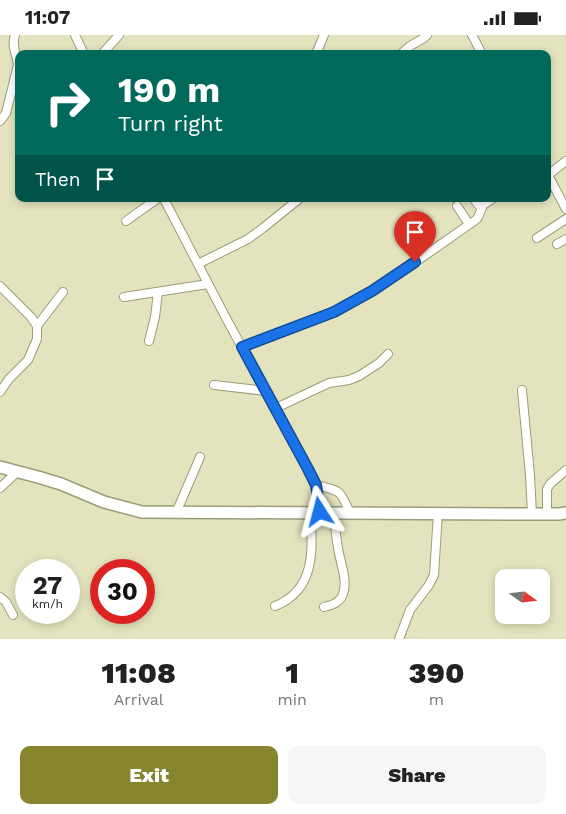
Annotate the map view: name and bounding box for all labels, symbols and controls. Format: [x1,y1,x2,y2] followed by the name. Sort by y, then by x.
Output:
[25,6,70,29] text: 11:07
[118,69,220,111] text: 190 m
[35,70,100,135] icon: right
[118,111,223,136] text: Turn right
[91,165,119,193] icon: arrive
[35,168,81,191] text: Then
[394,211,436,262] pin
[401,218,429,246] icon: arrive
[293,485,345,537] position arrow
[90,559,155,624] speed limit sign: 30
[495,569,550,624] north arrow
[495,569,550,624] map controls
[33,571,62,600] text: 27
[32,597,63,611] text: km/h
[102,655,176,690] text: 11:08
[286,655,299,690] text: 1
[409,655,464,690] text: 390
[114,690,164,709] text: Arrival
[278,690,307,709] text: min
[429,690,444,709] text: m
[20,746,278,804] button: Exit
[288,746,546,804] button: Share

